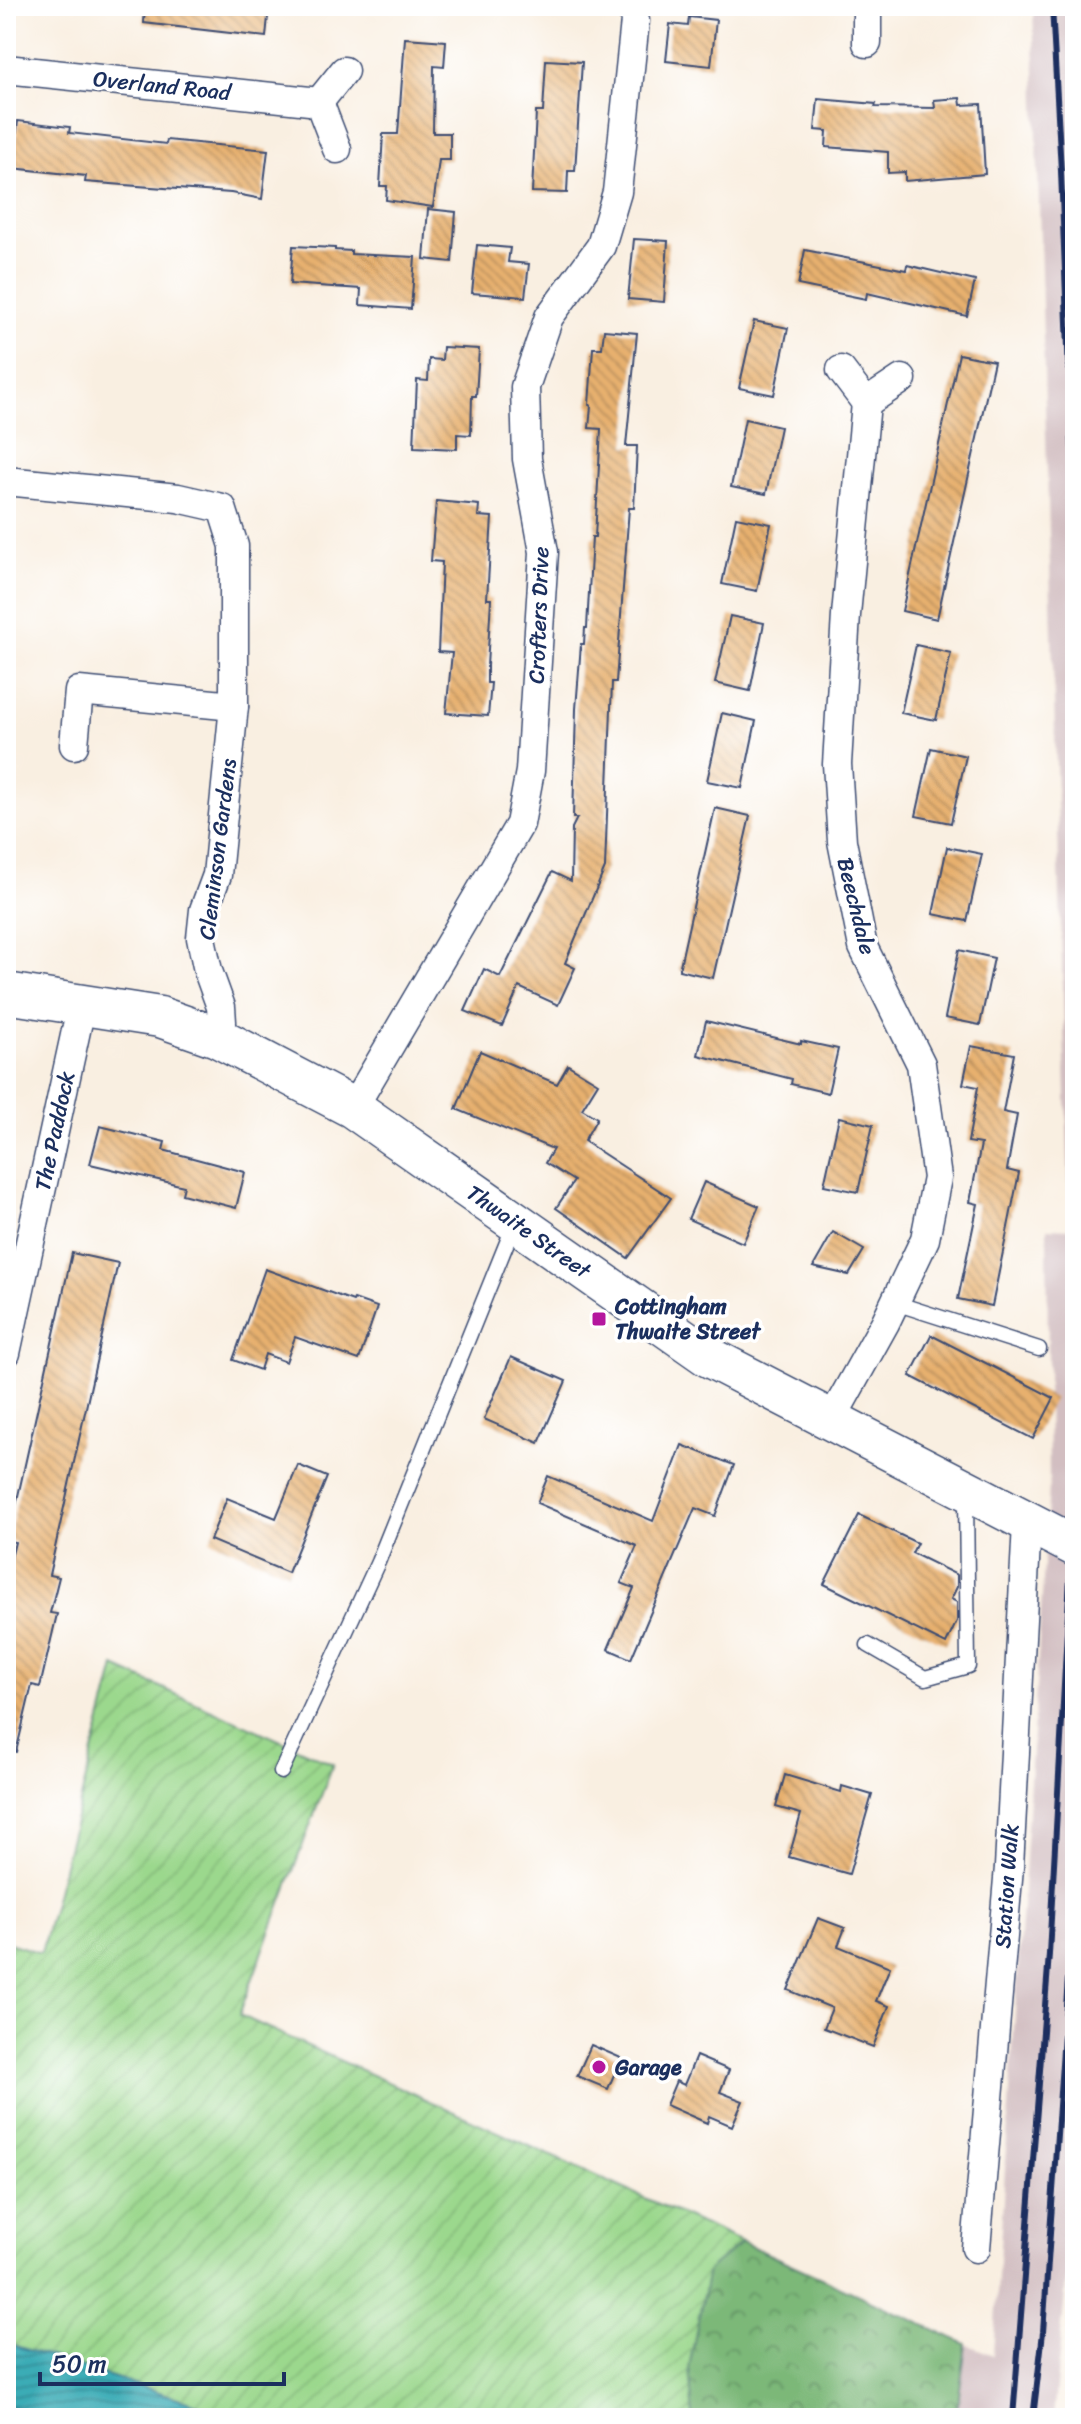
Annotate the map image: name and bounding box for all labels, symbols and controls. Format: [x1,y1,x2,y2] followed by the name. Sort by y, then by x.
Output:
[91,59,234,112] street label: Overland Road
[517,546,560,684] street label: Crofters Drive
[187,756,248,942] street label: Cleminson Gardens
[826,853,887,959] street label: Beechdale
[23,1067,86,1195] street label: The Paddock
[458,1174,600,1290] street label: Thwaite Street
[614,1287,761,1351] place label: Cottingham Thwaite Street
[590,1310,608,1328] marker: Cottingham Thwaite Street
[983,1822,1030,1950] street label: Station Walk
[614,2048,682,2087] place label: Garage
[590,2058,608,2076] marker: Garage
[40,2336,284,2386] scale bar
[52,2343,107,2385] text: 50 m

